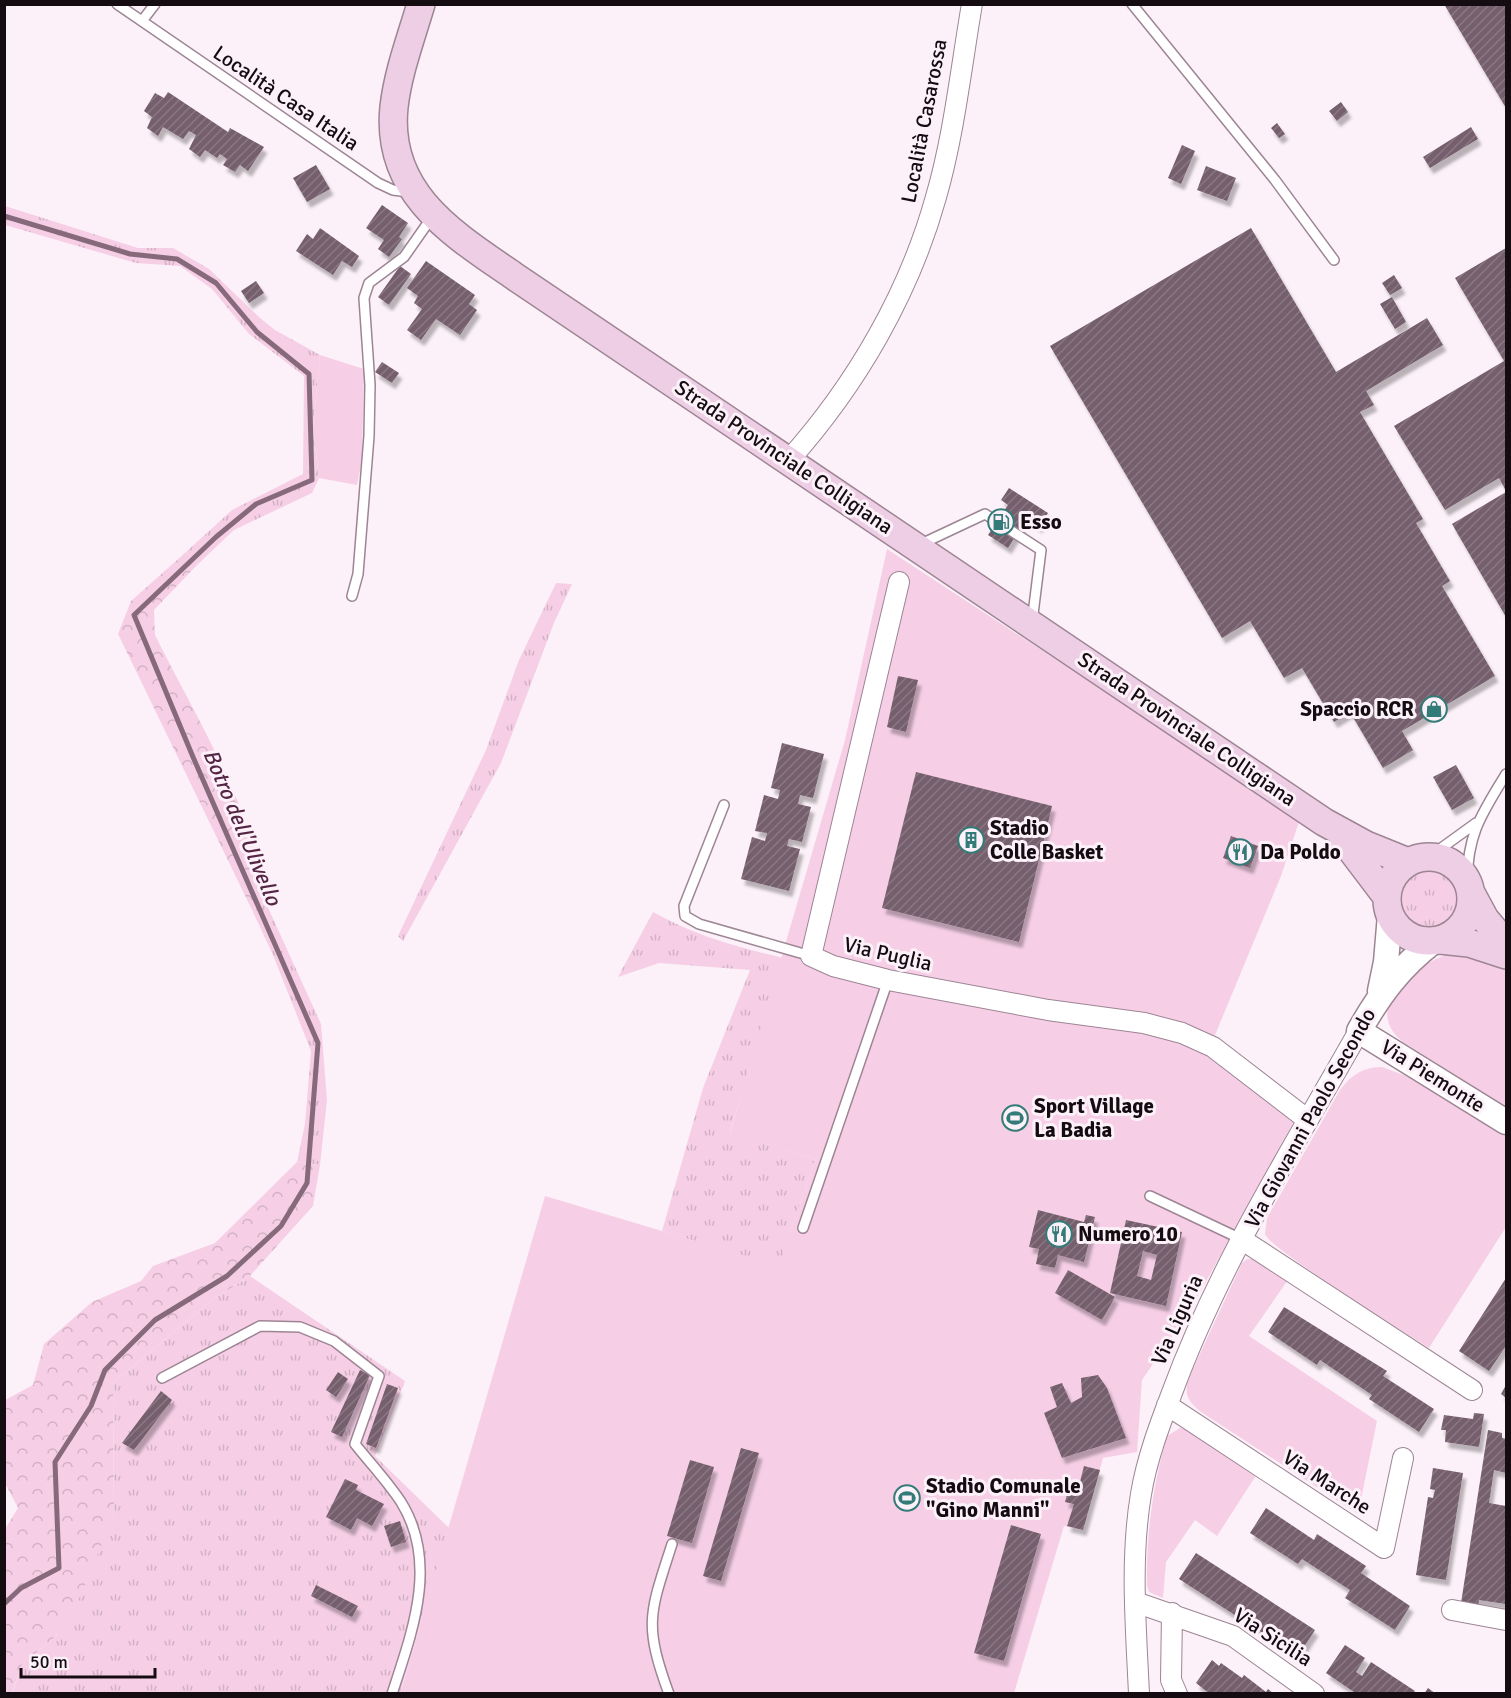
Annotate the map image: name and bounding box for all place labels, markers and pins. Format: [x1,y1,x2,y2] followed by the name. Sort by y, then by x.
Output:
[986,507,1016,537] fuel station icon: Esso
[1020,509,1062,535] place label: Esso
[1419,694,1449,724] shop icon: Spaccio RCR
[1300,696,1414,722] place label: Spaccio RCR
[990,815,1103,865] place label: Stadio Colle Basket
[956,825,986,855] building icon: Stadio Colle Basket
[1225,837,1255,867] restaurant icon: Da Poldo
[1260,839,1341,865] place label: Da Poldo
[1034,1093,1154,1143] place label: Sport Village La Badia
[1000,1103,1030,1133] sports icon: Sport Village La Badia
[1044,1219,1074,1249] restaurant icon: Numero 10
[1078,1221,1178,1247] place label: Numero 10
[926,1473,1081,1523] place label: Stadio Comunale "Gino Manni"
[892,1483,922,1513] sports icon: Stadio Comunale "Gino Manni"

